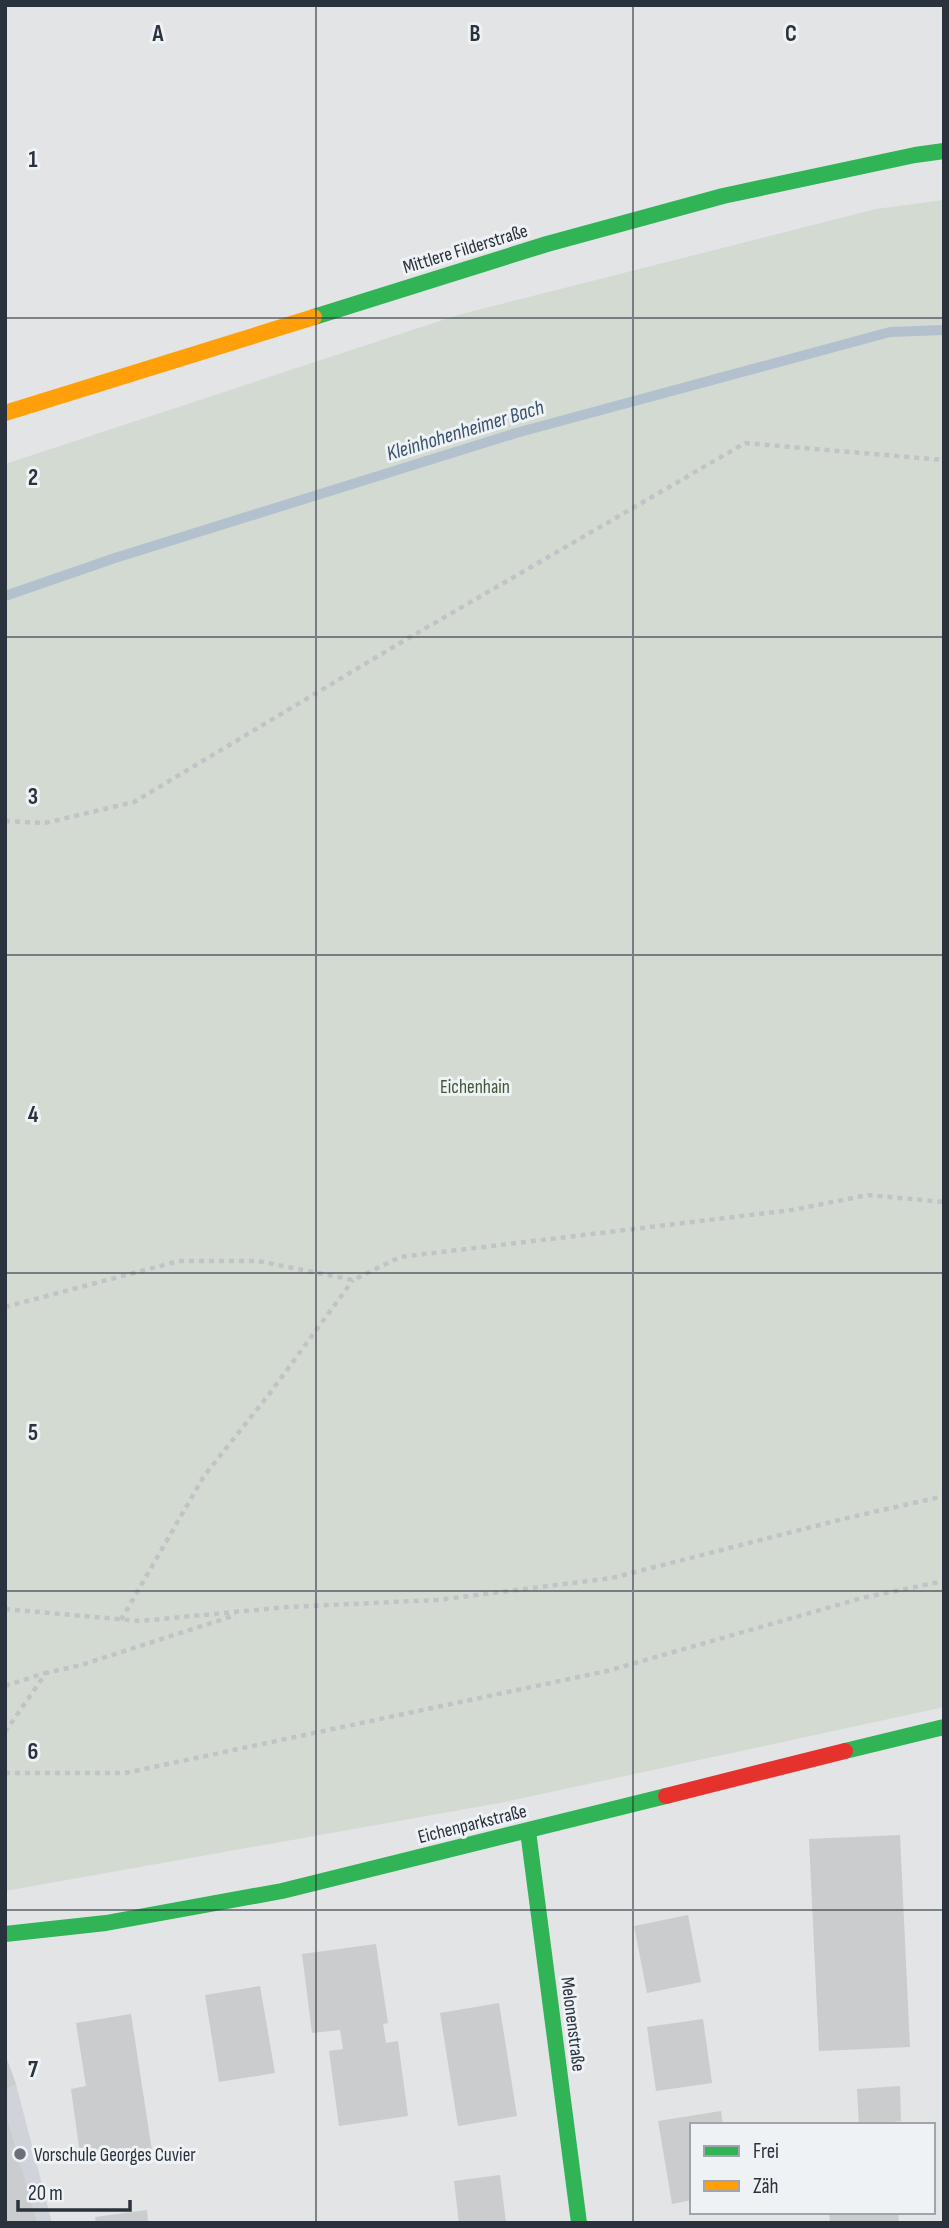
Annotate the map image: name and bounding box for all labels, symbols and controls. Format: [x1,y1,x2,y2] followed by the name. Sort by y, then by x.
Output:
[152,20,165,48] text: A
[470,20,481,48] text: B
[785,20,797,48] text: C
[28,146,38,174] text: 1
[400,220,531,279] street label: Mittlere Filderstraße
[383,395,547,466] water label: Kleinhohenheimer Bach
[28,464,38,492] text: 2
[28,783,38,811] text: 3
[440,1076,510,1099] park label: Eichenhain
[28,1101,39,1129] text: 4
[28,1419,38,1447] text: 5
[28,1738,38,1766] text: 6
[416,1800,529,1849] street label: Eichenparkstraße
[555,1976,590,2073] street label: Melonenstraße
[28,2056,38,2084] text: 7
[690,2123,935,2214] legend
[753,2139,779,2164] text: Frei
[34,2144,196,2167] place label: Vorschule Georges Cuvier
[12,2146,28,2162] marker: Vorschule Georges Cuvier
[18,2168,130,2212] scale bar
[753,2174,779,2199] text: Zäh
[28,2181,63,2206] text: 20 m

